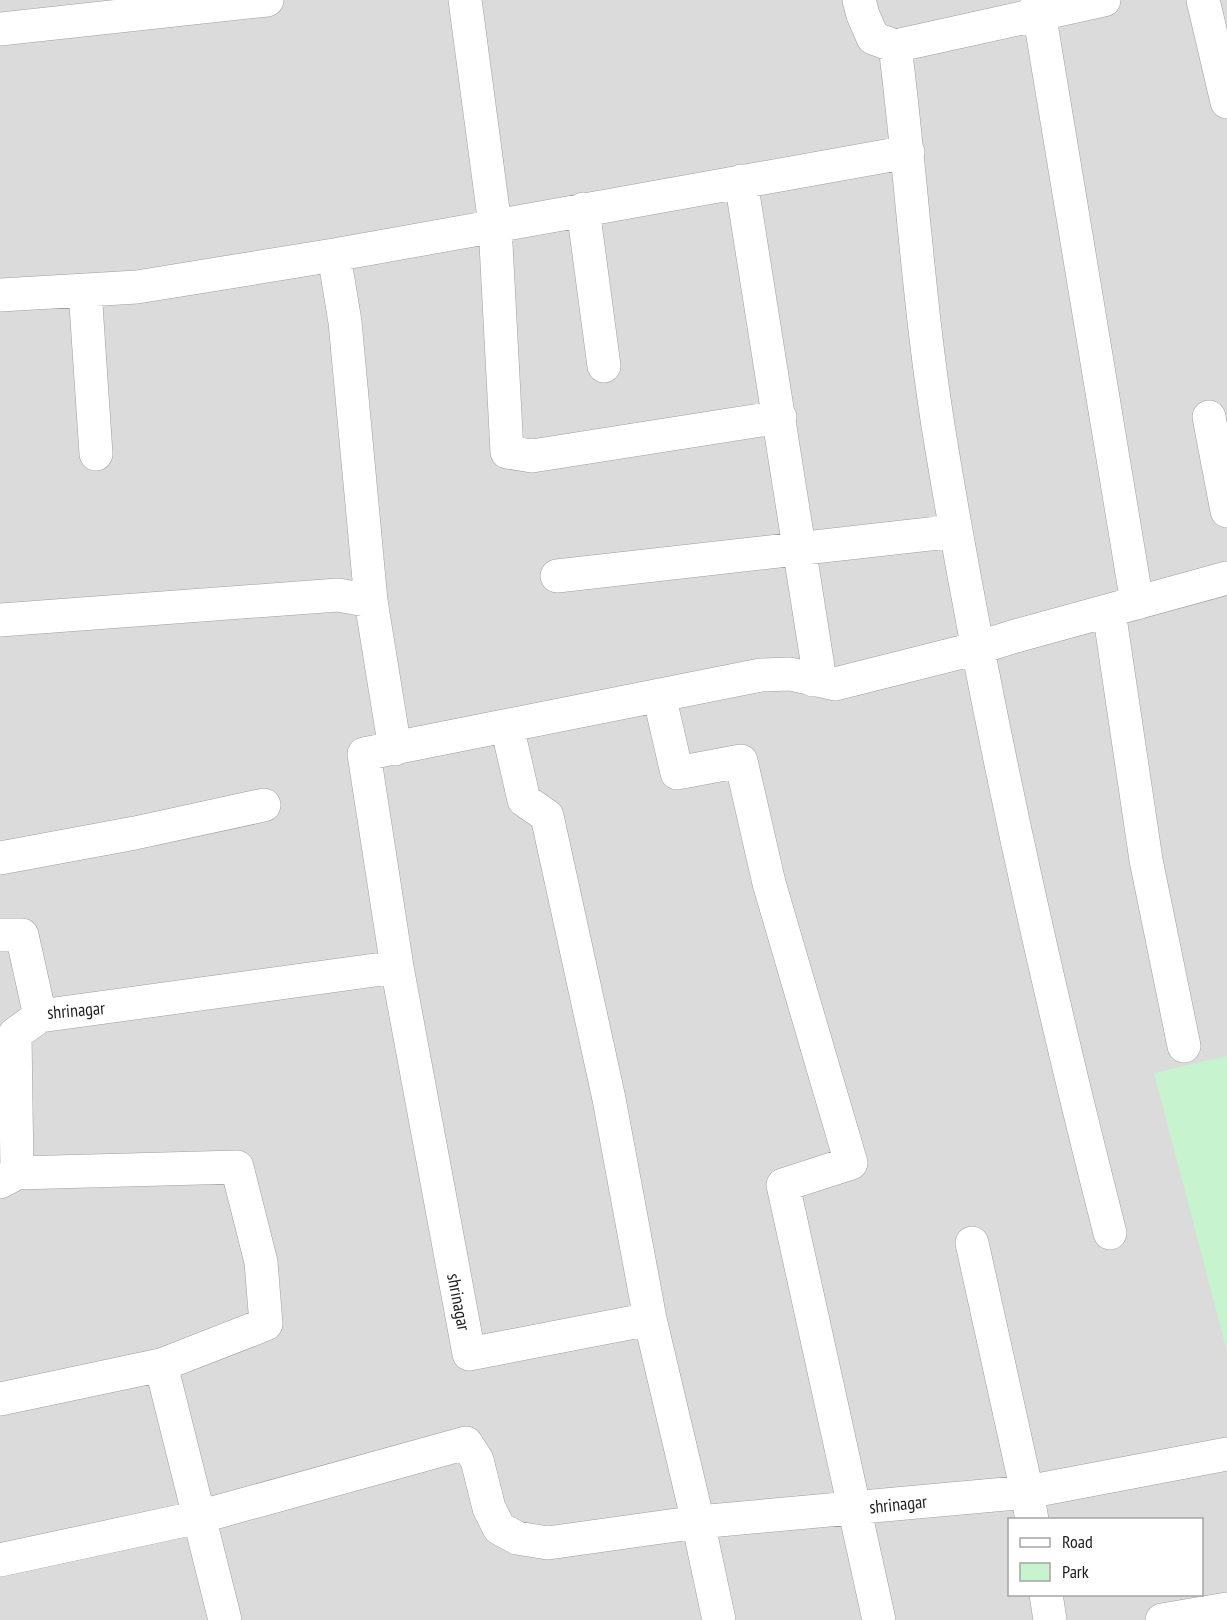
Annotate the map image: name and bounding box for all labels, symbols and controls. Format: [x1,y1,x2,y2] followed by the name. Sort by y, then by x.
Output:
[46,996,106,1024] street label: shrinagar
[442,1271,476,1333] street label: shrinagar
[868,1490,928,1518] street label: shrinagar
[1008,1518,1203,1596] legend
[1062,1530,1093,1553] text: Road
[1062,1560,1089,1583] text: Park

